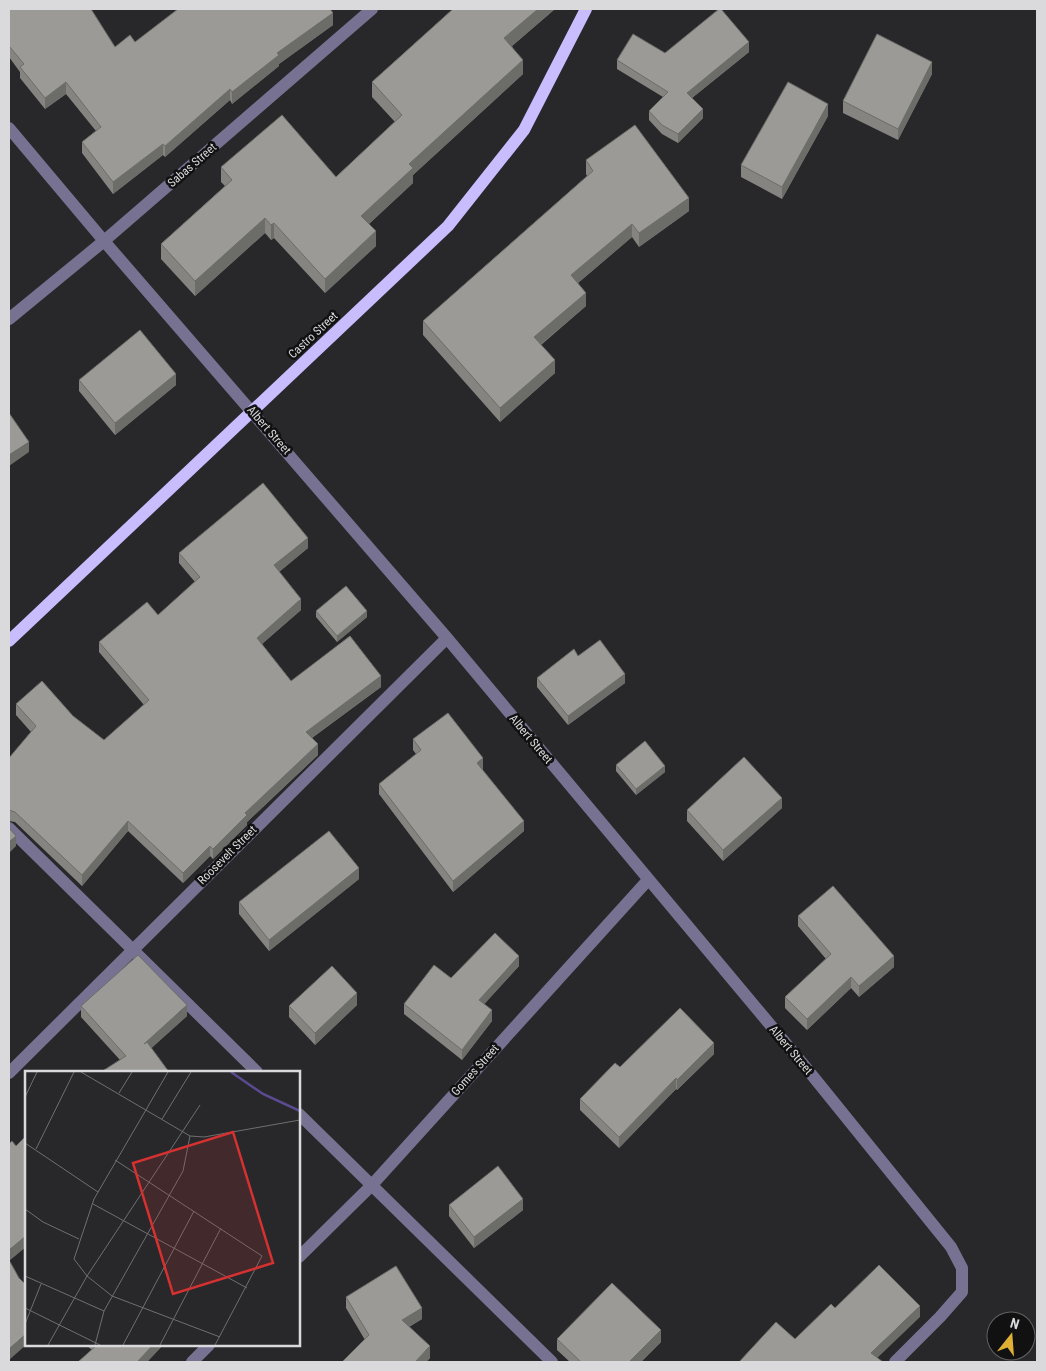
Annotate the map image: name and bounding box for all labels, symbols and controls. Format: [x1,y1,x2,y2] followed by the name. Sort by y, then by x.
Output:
[165,140,220,190] street label: Sabas Street
[286,308,341,361] street label: Castro Street
[244,403,294,457] street label: Albert Street
[506,712,556,767] street label: Albert Street
[195,822,260,887] street label: Roosevelt Street
[766,1023,816,1078] street label: Albert Street
[448,1041,502,1099] street label: Gomes Street
[25,1071,300,1346] inset map
[986,1311,1036,1361] north arrow
[1008,1315,1021,1332] text: N

